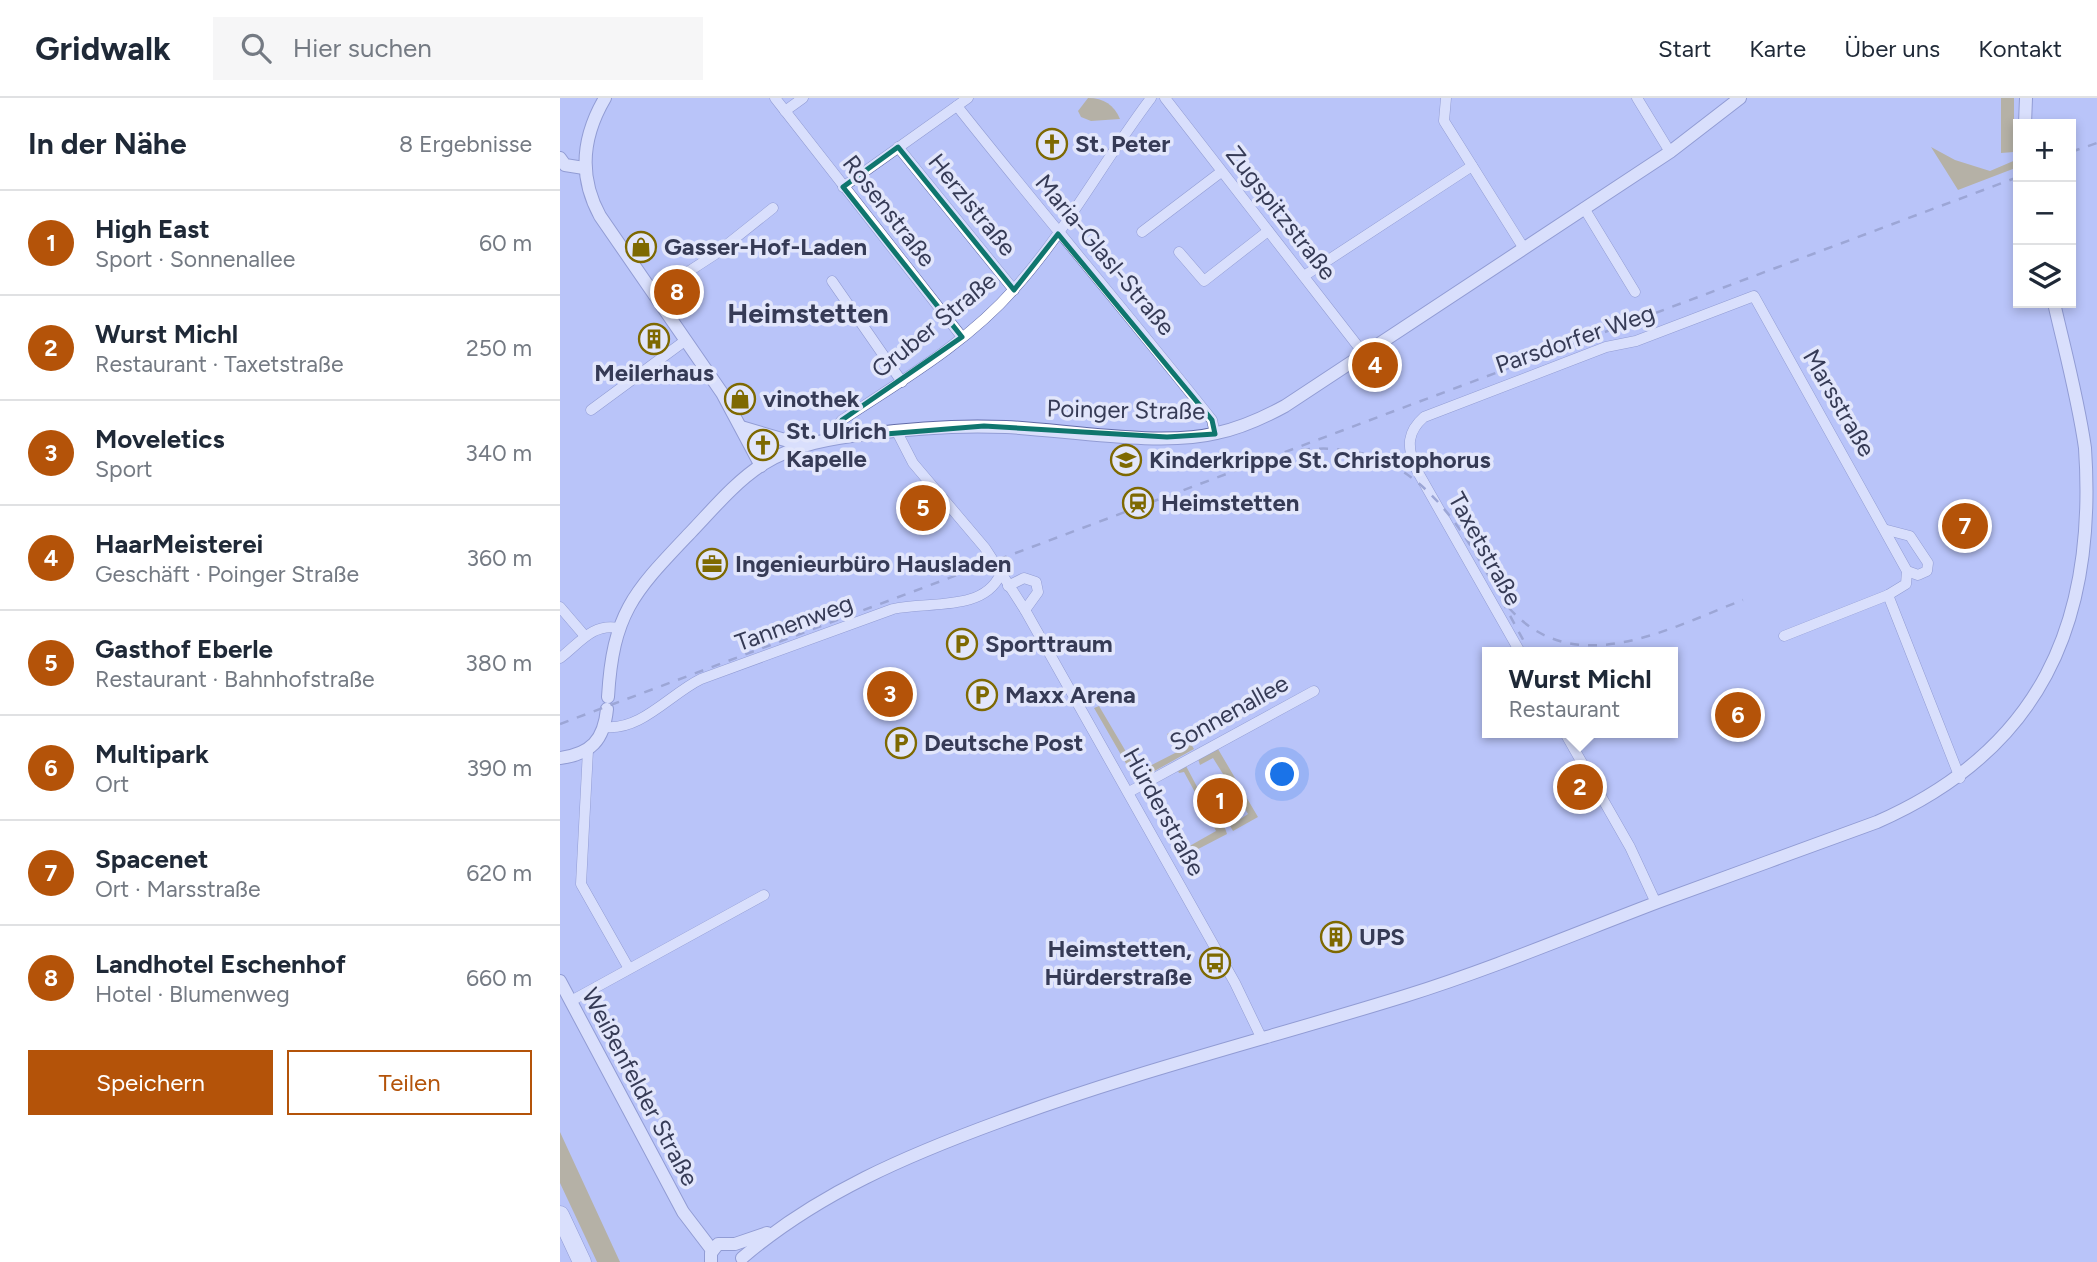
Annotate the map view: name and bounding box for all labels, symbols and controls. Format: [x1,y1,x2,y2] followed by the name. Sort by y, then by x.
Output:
[213,17,703,80] search box
[35,29,171,68] text: Gridwalk
[237,29,275,67] icon: search
[293,32,432,64] text: Hier suchen
[1658,34,1711,63] text: Start
[1749,34,1806,63] text: Karte
[1844,34,1940,63] text: Über uns
[1978,34,2062,63] text: Kontakt
[2013,119,2076,308] map controls
[2013,119,2076,182] button: +
[28,125,187,162] text: In der Nähe
[1035,127,1069,161] church icon: St. Peter
[1075,129,1170,158] place label: St. Peter
[399,130,532,158] text: 8 Ergebnisse
[1220,140,1343,285] street label: Zugspitzstraße
[922,148,1023,262] street label: Herzlstraße
[837,149,942,272] street label: Rosenstraße
[1030,168,1181,341] street label: Maria-Glasl-Straße
[2013,182,2076,245] button: −
[95,213,210,245] text: High East
[46,229,56,257] text: 1
[479,229,532,257] text: 60 m
[624,230,658,264] shop icon: Gasser-Hof-Laden
[664,232,867,261] place label: Gasser-Hof-Laden
[95,245,295,273] text: Sport · Sonnenallee
[2013,245,2076,308] button: layers
[654,266,700,318] pin: 8
[866,266,1002,384] street label: Gruber Straße
[727,296,889,330] district label: Heimstetten
[1491,298,1658,379] street label: Parsdorfer Weg
[95,318,238,350] text: Wurst Michl
[637,322,671,356] building icon: Meilerhaus
[44,334,58,362] text: 2
[466,334,532,362] text: 250 m
[1352,339,1398,391] pin: 4
[1797,344,1882,462] street label: Marsstraße
[95,350,344,378] text: Restaurant · Taxetstraße
[594,358,714,387] place label: Meilerhaus
[723,382,757,416] shop icon: vinothek
[763,384,860,413] place label: vinothek
[1046,394,1206,425] street label: Poinger Straße
[786,416,887,473] place label: St. Ulrich Kapelle
[95,423,225,455] text: Moveletics
[746,428,780,462] church icon: St. Ulrich Kapelle
[45,439,57,467] text: 3
[465,439,532,467] text: 340 m
[1109,443,1143,477] school or university icon: Kinderkrippe St. Christophorus
[1149,445,1491,474] place label: Kinderkrippe St. Christophorus
[95,455,153,483] text: Sport
[900,482,946,534] pin: 5
[1121,486,1155,520] station icon: Heimstetten
[1443,487,1528,610] street label: Taxetstraße
[1161,488,1299,517] place label: Heimstetten
[1942,500,1988,552] pin: 7
[95,528,263,560] text: HaarMeisterei
[44,544,58,572] text: 4
[466,544,532,572] text: 360 m
[695,547,729,581] office icon: Ingenieurbüro Hausladen
[735,549,1011,578] place label: Ingenieurbüro Hausladen
[95,560,359,588] text: Geschäft · Poinger Straße
[731,588,857,657] street label: Tannenweg
[945,627,979,661] parking icon: Sporttraum
[985,629,1113,658] place label: Sporttraum
[95,633,273,665] text: Gasthof Eberle
[1482,647,1678,738] popup
[44,649,58,677] text: 5
[465,649,532,677] text: 380 m
[1508,663,1652,695] text: Wurst Michl
[95,665,375,693] text: Restaurant · Bahnhofstraße
[867,668,913,720] pin: 3
[1164,668,1293,757] street label: Sonnenallee
[965,678,999,712] parking icon: Maxx Arena
[1005,680,1136,709] place label: Maxx Arena
[1715,689,1761,741] pin: 6
[1508,695,1620,723] text: Restaurant
[884,726,918,760] parking icon: Deutsche Post
[924,728,1083,757] place label: Deutsche Post
[95,738,209,770] text: Multipark
[1117,743,1212,881] street label: Hürderstraße
[44,754,58,782] text: 6
[466,754,532,782] text: 390 m
[1265,757,1299,791] your location
[1557,761,1603,813] pin: 2
[95,770,129,798] text: Ort
[1197,775,1243,827] pin: 1
[95,843,209,875] text: Spacenet
[45,859,57,887] text: 7
[466,859,532,887] text: 620 m
[95,875,261,903] text: Ort · Marsstraße
[1319,920,1353,954] building icon: UPS
[1359,922,1405,951] place label: UPS
[1044,934,1192,991] place label: Heimstetten, Hürderstraße
[1198,946,1232,980] bus stop icon: Heimstetten, Hürderstraße
[95,948,346,980] text: Landhotel Eschenhof
[44,964,58,992] text: 8
[466,964,532,992] text: 660 m
[95,980,290,1008] text: Hotel · Blumenweg
[576,983,705,1191] street label: Weißenfelder Straße
[28,1050,273,1115] button: Speichern
[287,1050,532,1115] button: Teilen

